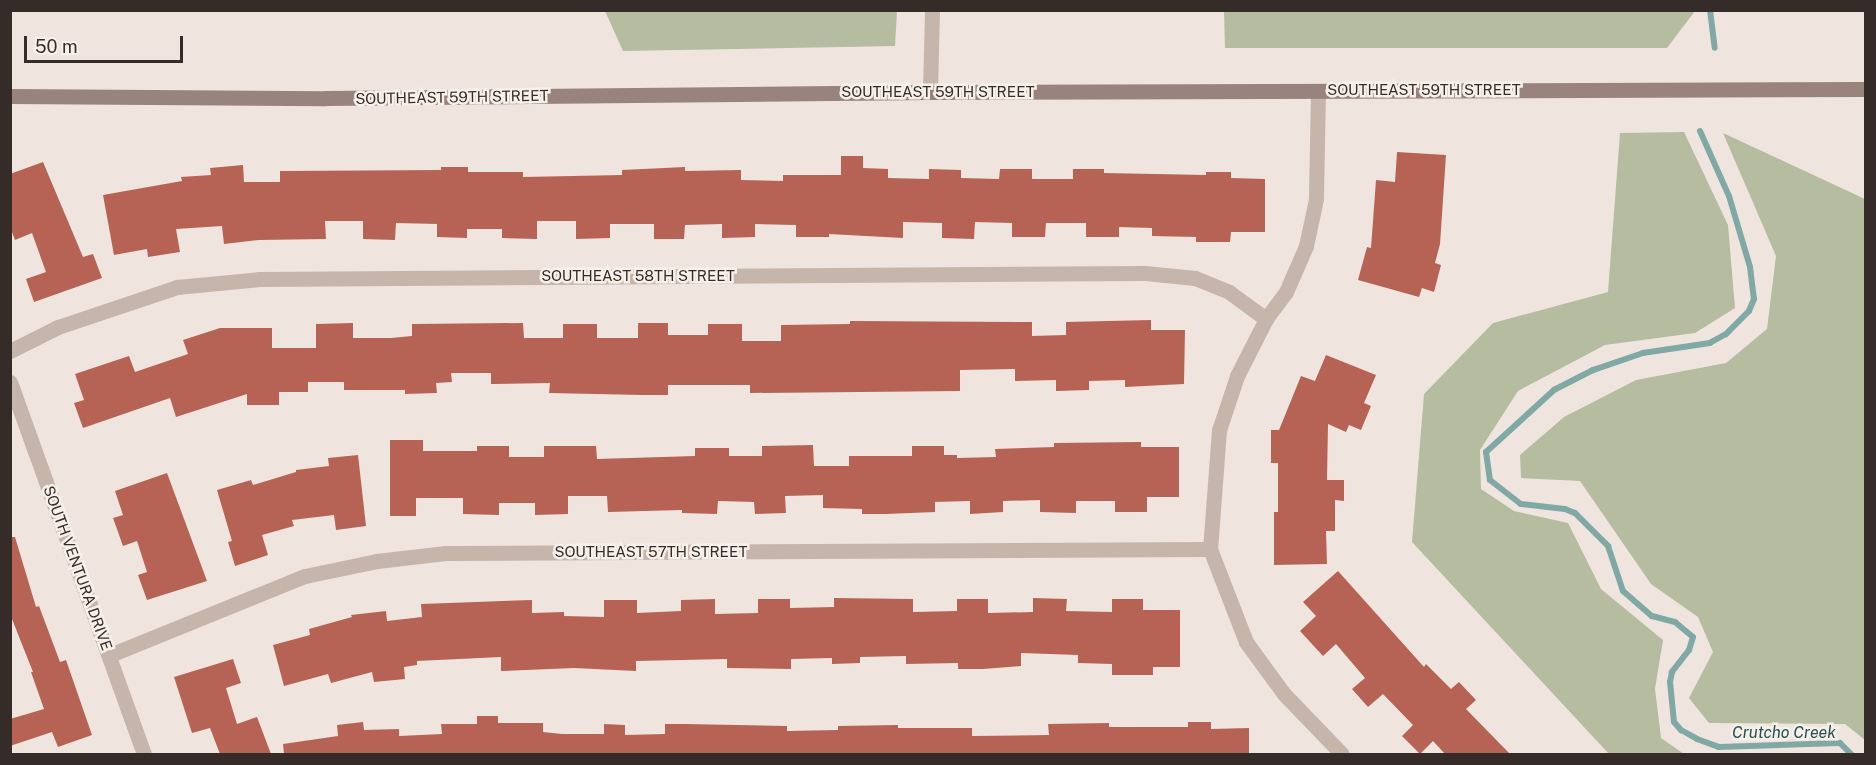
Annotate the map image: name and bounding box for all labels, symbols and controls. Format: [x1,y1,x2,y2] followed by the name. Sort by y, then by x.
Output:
[27,24,186,62] scale bar
[35,36,78,57] text: 50 m
[1327,81,1521,99] street label: SOUTHEAST 59TH STREET
[841,83,1035,101] street label: SOUTHEAST 59TH STREET
[355,86,549,108] street label: SOUTHEAST 59TH STREET
[541,267,735,285] street label: SOUTHEAST 58TH STREET
[40,483,116,653] street label: SOUTH VENTURA DRIVE
[555,543,747,561] street label: SOUTHEAST 57TH STREET
[1732,723,1836,743] water label: Crutcho Creek

